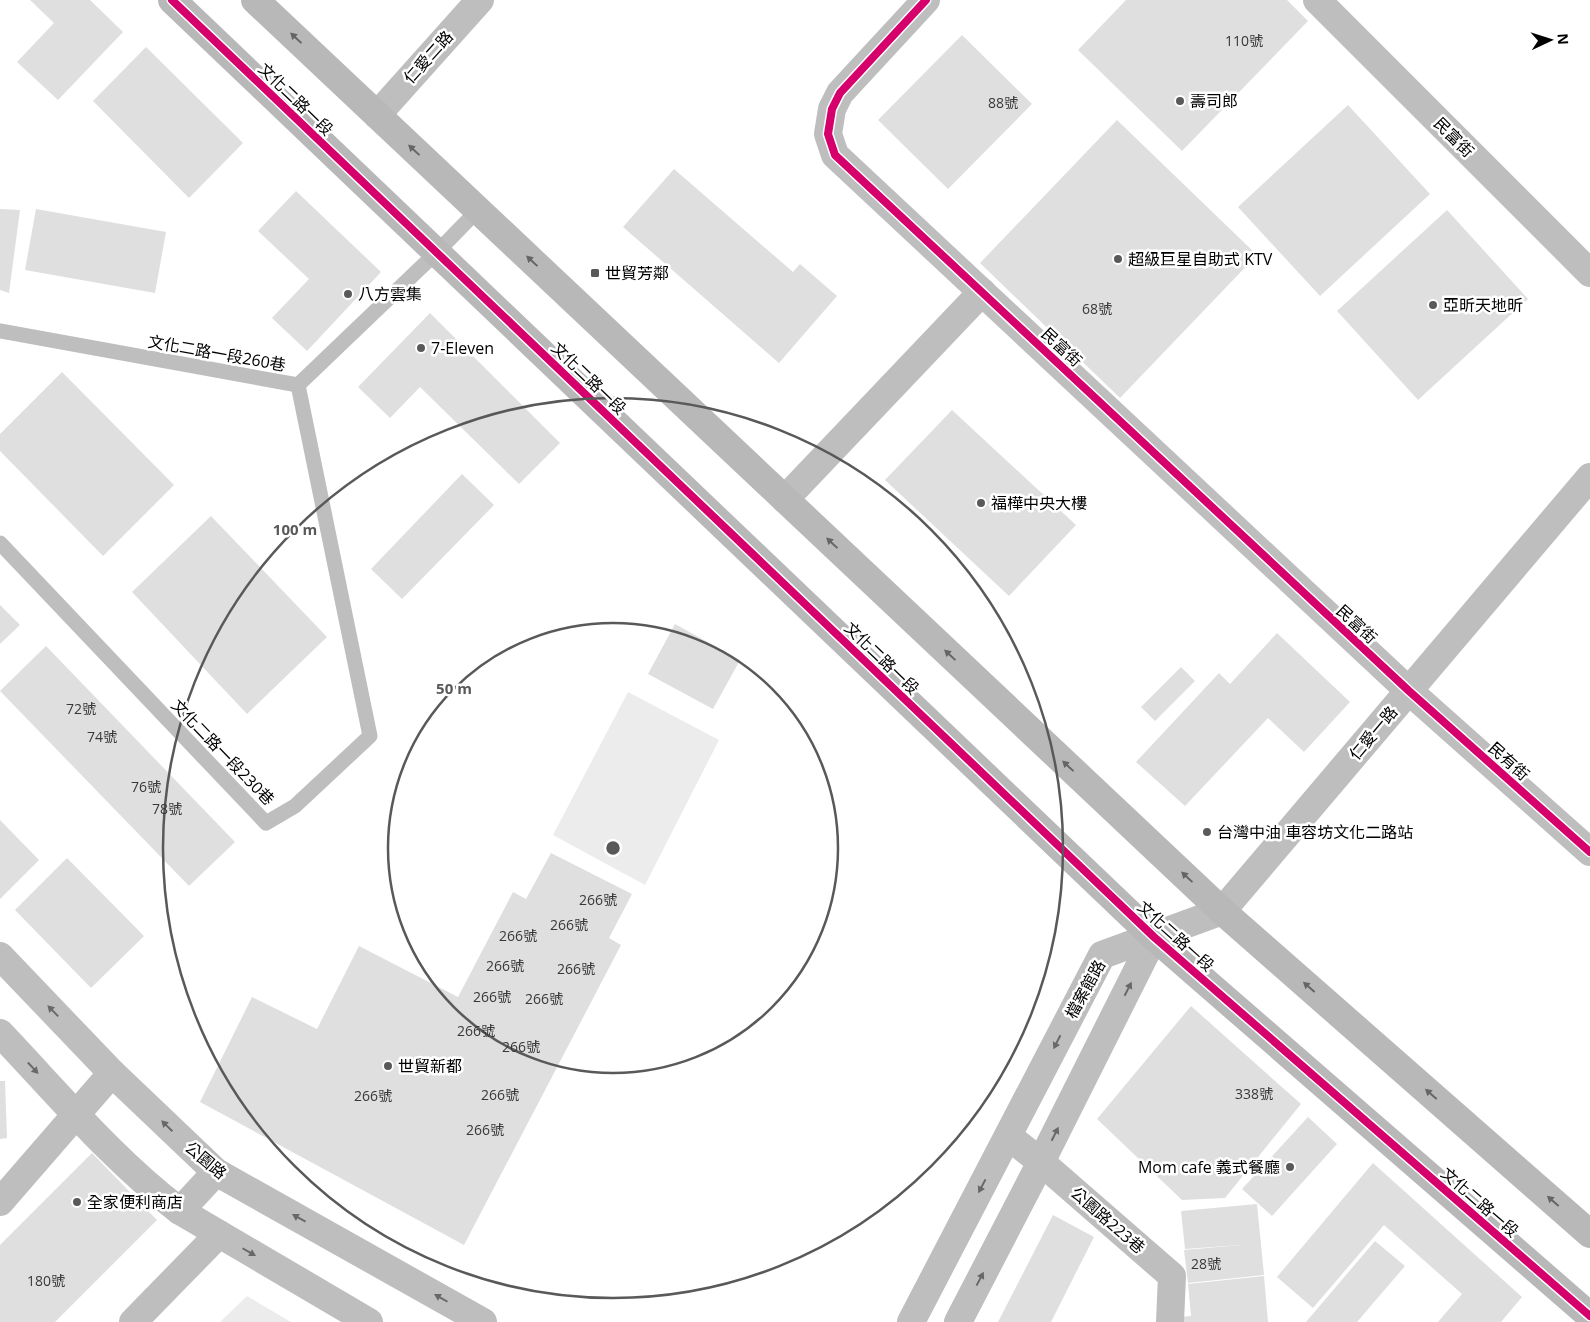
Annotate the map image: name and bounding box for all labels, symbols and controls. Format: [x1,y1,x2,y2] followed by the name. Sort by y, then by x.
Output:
[1525,15,1575,65] north arrow
[398,26,458,88] street label: 仁愛二路
[1225,31,1263,50] house number: 110號
[290,32,302,44] one-way arrow
[1554,33,1573,45] text: N
[254,58,338,140] street label: 文化二路一段
[1190,90,1238,112] place label: 壽司郎
[988,93,1018,112] house number: 88號
[1174,95,1186,107] marker: 壽司郎
[1429,112,1479,162] street label: 民富街
[408,144,420,156] one-way arrow
[1128,248,1273,270] place label: 超級巨星自助式 KTV
[1112,253,1124,265] marker: 超級巨星自助式 KTV
[527,255,539,267] one-way arrow
[605,262,669,284] place label: 世貿芳鄰
[589,267,601,279] marker: 世貿芳鄰
[358,283,422,305] place label: 八方雲集
[342,288,354,300] marker: 八方雲集
[1443,294,1523,316] place label: 亞昕天地昕
[1082,299,1112,318] house number: 68號
[1427,299,1439,311] marker: 亞昕天地昕
[1037,323,1087,371] street label: 民富街
[146,330,288,376] street label: 文化二路一段260巷
[431,337,494,359] place label: 7-Eleven
[547,337,631,419] street label: 文化二路一段
[415,342,427,354] marker: 7-Eleven
[991,492,1087,514] place label: 福樺中央大樓
[975,497,987,509] marker: 福樺中央大樓
[273,519,317,539] text: 100 m
[826,537,838,549] one-way arrow
[1332,600,1382,648] street label: 民富街
[840,617,924,699] street label: 文化二路一段
[944,649,956,661] one-way arrow
[436,678,472,698] text: 50 m
[167,694,279,810] street label: 文化二路一段230巷
[66,699,96,718] house number: 72號
[1344,701,1402,765] street label: 仁愛一路
[87,727,117,746] house number: 74號
[1484,737,1534,785] street label: 民有街
[1063,760,1075,772] one-way arrow
[131,777,161,796] house number: 76號
[152,799,182,818] house number: 78號
[1217,821,1413,843] place label: 台灣中油 車容坊文化二路站
[1201,826,1213,838] marker: 台灣中油 車容坊文化二路站
[604,839,622,857] centre of rings
[1181,871,1193,883] one-way arrow
[579,890,617,909] house number: 266號
[1133,896,1219,976] street label: 文化二路一段
[550,915,588,934] house number: 266號
[499,926,537,945] house number: 266號
[486,956,524,975] house number: 266號
[1060,956,1110,1022] street label: 檔案館路
[557,959,595,978] house number: 266號
[1124,982,1132,996] one-way arrow
[1303,982,1315,993] one-way arrow
[473,987,511,1006] house number: 266號
[525,989,563,1008] house number: 266號
[47,1005,59,1017] one-way arrow
[457,1021,495,1040] house number: 266號
[1053,1035,1061,1049] one-way arrow
[502,1037,540,1056] house number: 266號
[398,1055,462,1077] place label: 世貿新都
[382,1060,394,1072] marker: 世貿新都
[27,1062,39,1074] one-way arrow
[1235,1084,1273,1103] house number: 338號
[481,1085,519,1104] house number: 266號
[354,1086,392,1105] house number: 266號
[1425,1089,1438,1100] one-way arrow
[161,1120,173,1132] one-way arrow
[466,1120,504,1139] house number: 266號
[1051,1127,1059,1142] one-way arrow
[181,1136,231,1184] street label: 公園路
[1138,1156,1280,1178] place label: Mom cafe 義式餐廳
[1284,1161,1296,1173] marker: Mom cafe 義式餐廳
[1437,1162,1523,1242] street label: 文化二路一段
[978,1179,986,1193] one-way arrow
[1066,1182,1150,1258] street label: 公園路223巷
[87,1191,183,1213] place label: 全家便利商店
[71,1196,83,1208] marker: 全家便利商店
[1547,1196,1560,1207] one-way arrow
[292,1214,306,1223] one-way arrow
[243,1247,256,1256] one-way arrow
[1191,1254,1221,1273] house number: 28號
[27,1271,65,1290] house number: 180號
[976,1272,984,1286] one-way arrow
[433,1294,448,1302] one-way arrow

